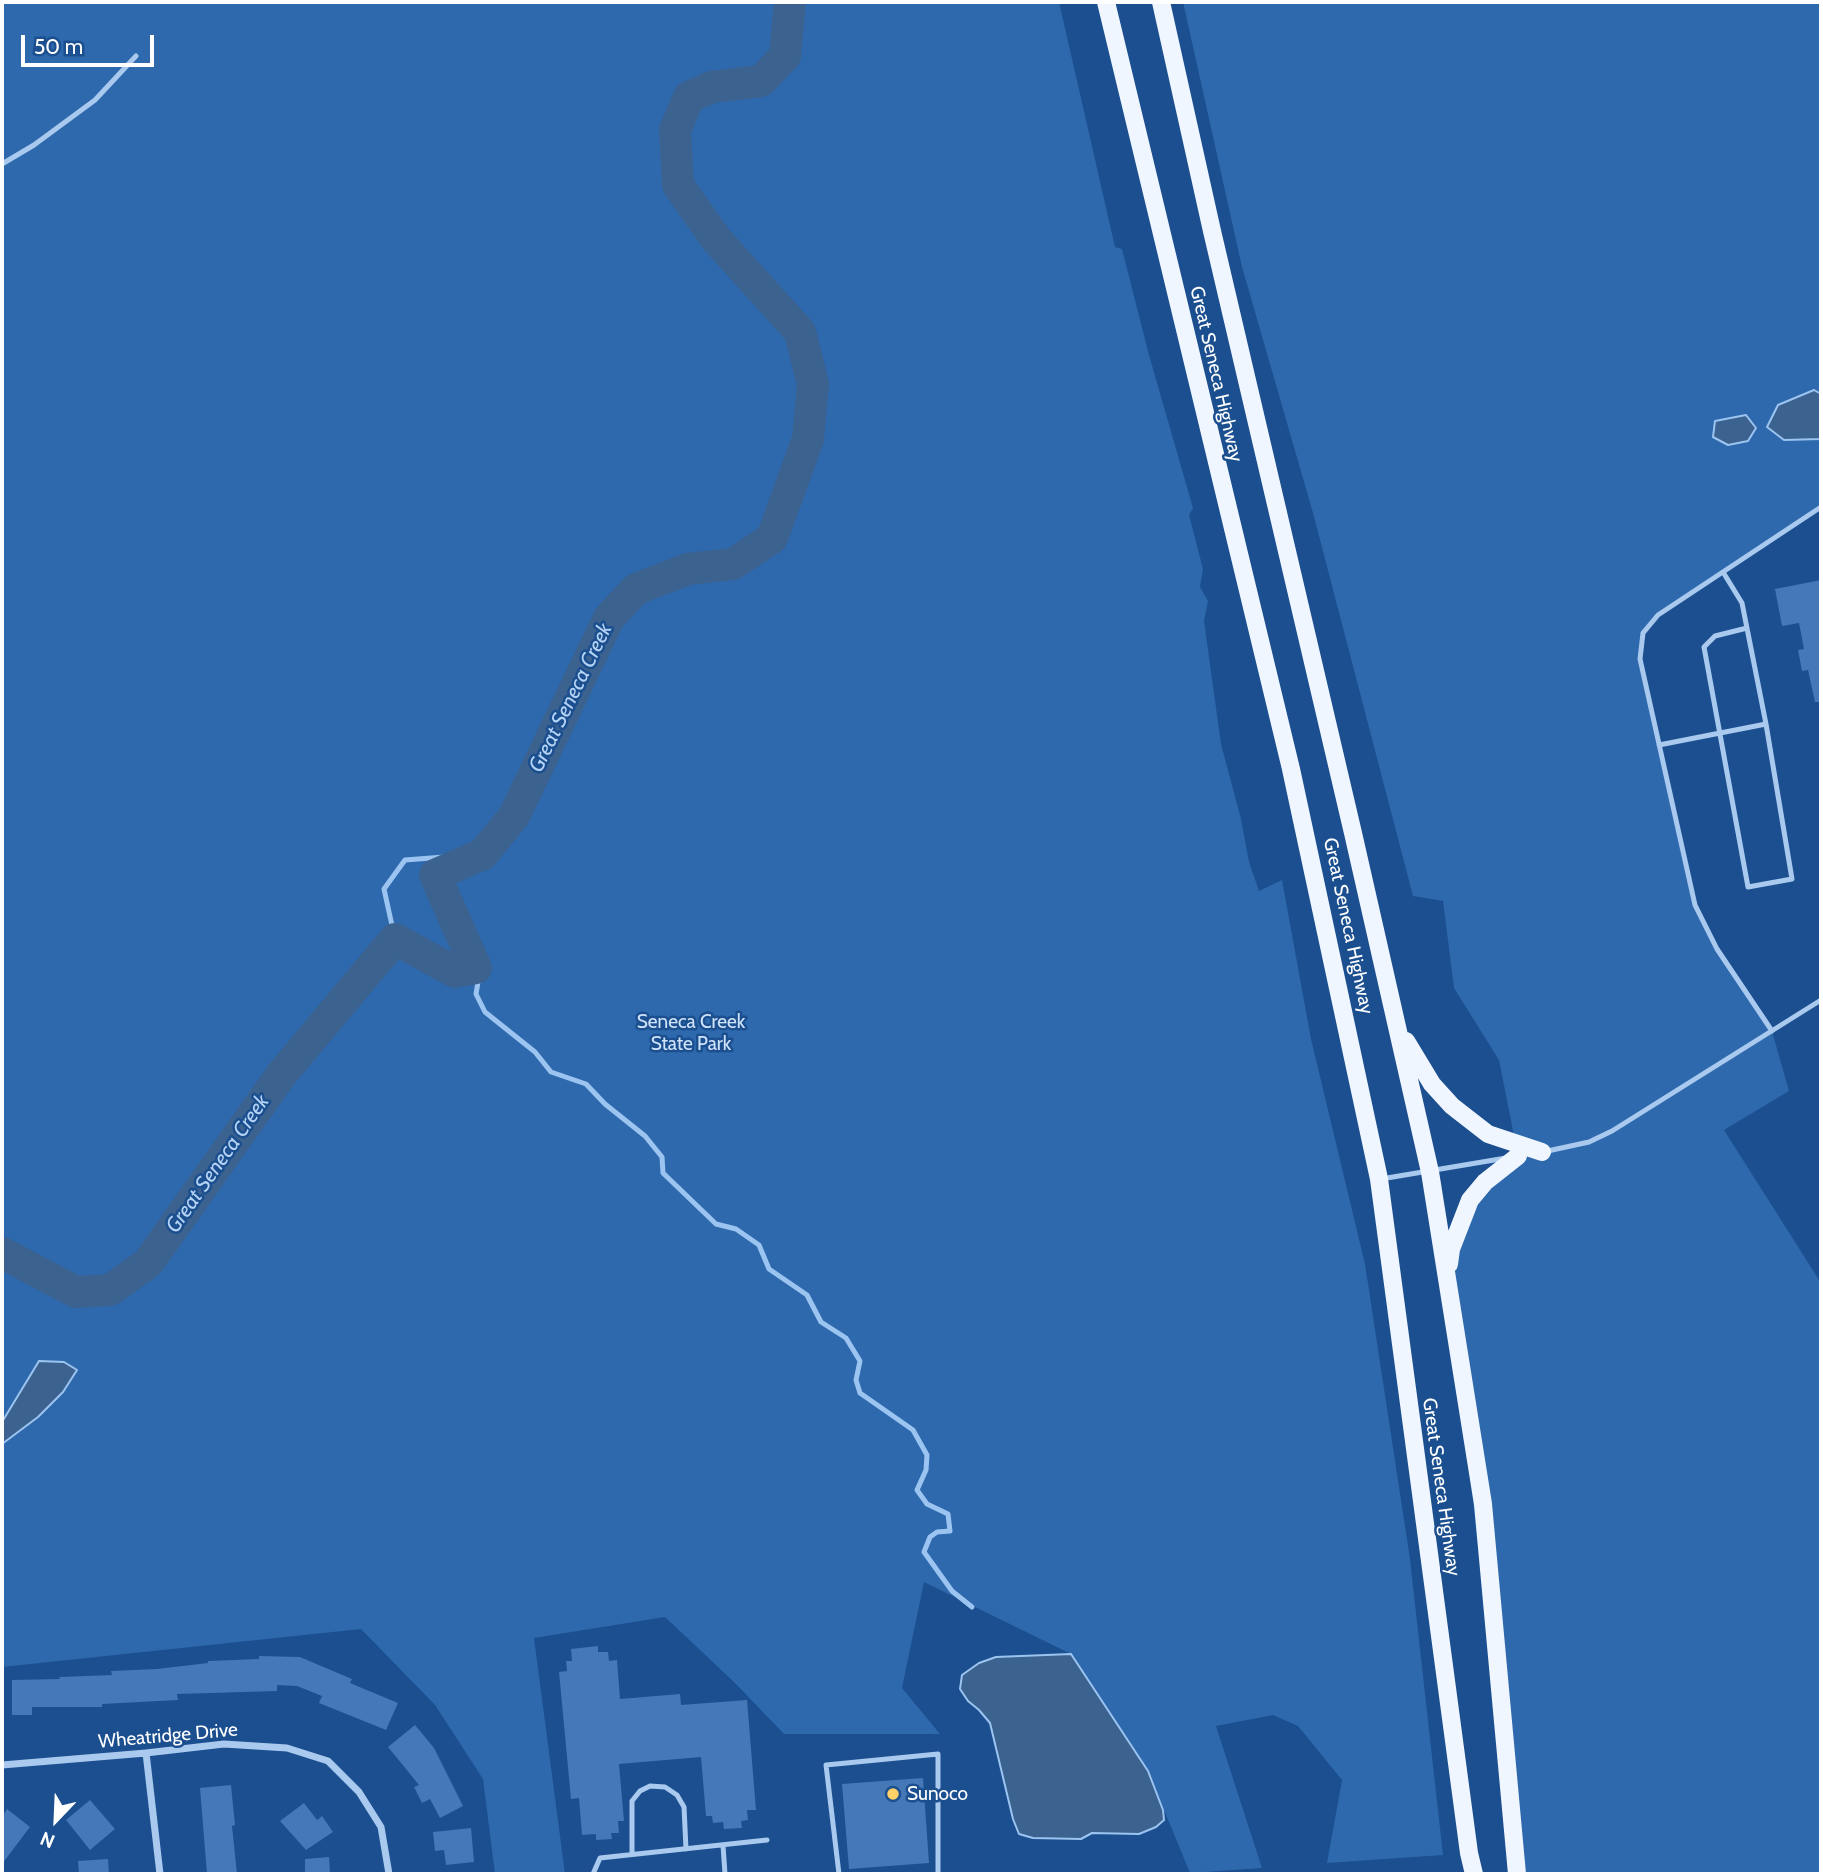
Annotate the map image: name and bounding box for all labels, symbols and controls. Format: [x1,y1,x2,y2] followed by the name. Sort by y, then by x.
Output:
[24,21,158,65] scale bar
[34,34,83,59] text: 50 m
[1185,284,1247,464] street label: Great Seneca Highway
[524,619,618,777] water label: Great Seneca Creek
[1318,836,1378,1016] street label: Great Seneca Highway
[637,1011,745,1055] park label: Seneca Creek State Park
[161,1090,275,1238] water label: Great Seneca Creek
[1417,1396,1465,1578] street label: Great Seneca Highway
[97,1719,239,1753] street label: Wheatridge Drive
[907,1783,968,1805] place label: Sunoco
[21,1785,91,1855] north arrow
[885,1786,901,1802] marker: Sunoco
[37,1827,58,1853] text: N

